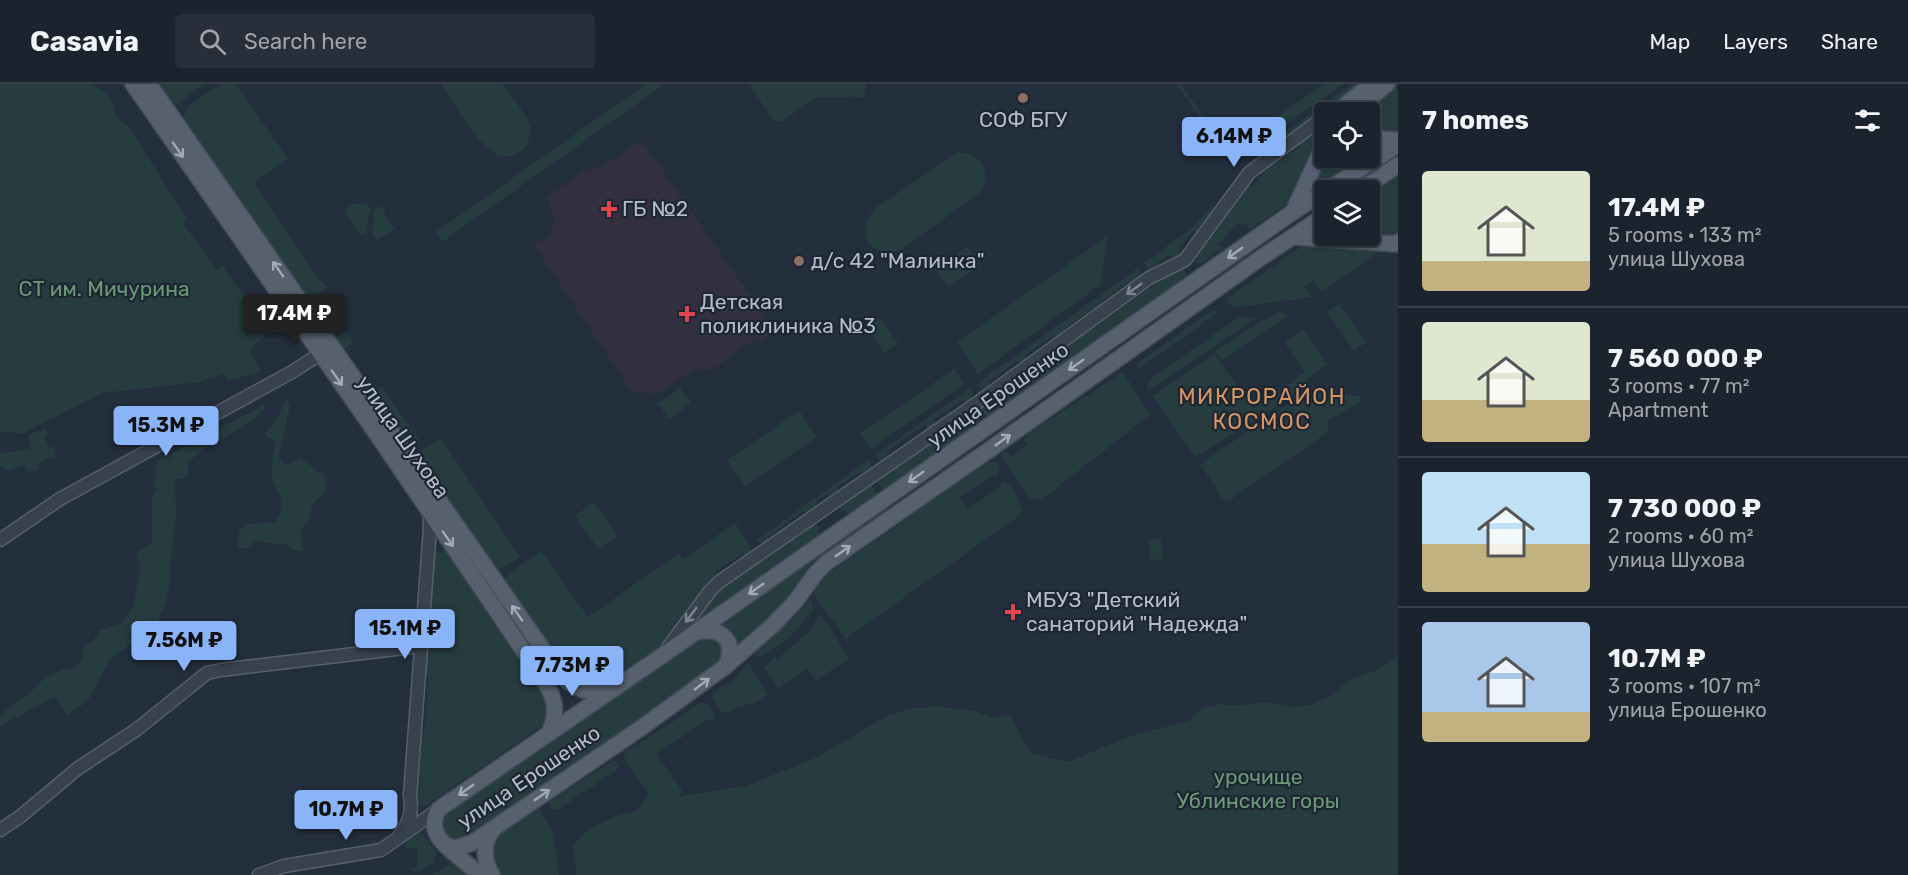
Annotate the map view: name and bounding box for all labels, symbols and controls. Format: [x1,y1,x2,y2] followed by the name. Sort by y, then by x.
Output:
[175,14,595,68] search box
[30,25,139,58] text: Casavia
[196,25,229,58] icon: search
[244,28,367,55] text: Search here
[1649,29,1690,54] text: Map
[1723,29,1788,54] text: Layers
[1821,29,1878,54] text: Share
[1016,91,1030,105] marker: СОФ БГУ
[1314,102,1380,246] map controls
[1314,102,1380,168] button: locate
[1851,104,1884,137] icon: filters
[1422,105,1529,136] text: 7 homes
[979,107,1068,132] place label: СОФ БГУ
[1179,117,1289,168] pin: 6.14M ₽
[1196,124,1272,148] text: 6.14M ₽
[172,141,184,157] one-way arrow
[1314,180,1380,246] button: layers
[1608,192,1705,223] text: 17.4M ₽
[1470,195,1542,267] icon: home
[622,196,688,221] place label: ГБ №2
[600,200,618,218] marker: ГБ №2
[1608,223,1762,247] text: 5 rooms · 133 m²
[1228,247,1244,259] one-way arrow
[1608,247,1745,271] text: улица Шухова
[811,248,985,273] place label: д/с 42 "Малинка"
[792,254,806,268] marker: д/с 42 "Малинка"
[272,261,284,277] one-way arrow
[18,276,190,301] park label: СТ им. Мичурина
[1127,283,1143,295] one-way arrow
[700,289,876,338] place label: Детская поликлиника №3
[239,294,349,345] pin: 17.4M ₽
[257,301,331,325] text: 17.4M ₽
[678,305,696,323] marker: Детская поликлиника №3
[922,337,1073,453] street label: улица Ерошенко
[1608,343,1763,374] text: 7 560 000 ₽
[1470,346,1542,418] icon: home
[1068,359,1085,371] one-way arrow
[331,370,343,386] one-way arrow
[352,371,455,503] street label: улица Шухова
[1608,374,1750,398] text: 3 rooms · 77 m²
[1178,383,1346,435] district label: МИКРОРАЙОН КОСМОС
[1608,398,1709,422] text: Apartment
[111,406,221,457] pin: 15.3M ₽
[128,413,204,437] text: 15.3M ₽
[995,434,1011,446] one-way arrow
[908,471,925,483] one-way arrow
[1608,493,1761,524] text: 7 730 000 ₽
[1470,496,1542,568] icon: home
[1608,524,1754,548] text: 2 rooms · 60 m²
[442,530,454,546] one-way arrow
[835,545,851,557] one-way arrow
[1608,548,1745,572] text: улица Шухова
[749,583,765,595] one-way arrow
[1026,587,1247,636] place label: МБУЗ "Детский санаторий "Надежда"
[1004,603,1022,621] marker: МБУЗ "Детский санаторий "Надежда"
[511,605,523,622] one-way arrow
[684,607,697,623] one-way arrow
[350,609,460,660] pin: 15.1M ₽
[369,616,441,640] text: 15.1M ₽
[129,621,239,672] pin: 7.56M ₽
[145,628,223,652] text: 7.56M ₽
[1608,643,1706,674] text: 10.7M ₽
[517,646,627,697] pin: 7.73M ₽
[1470,646,1542,718] icon: home
[534,653,610,677] text: 7.73M ₽
[1608,674,1761,698] text: 3 rooms · 107 m²
[694,677,710,690] one-way arrow
[1608,698,1767,722] text: улица Ерошенко
[453,720,605,834] street label: улица Ерошенко
[1176,764,1340,813] park label: урочище Ублинские горы
[459,784,475,796] one-way arrow
[534,789,550,801] one-way arrow
[291,790,401,841] pin: 10.7M ₽
[308,797,384,821] text: 10.7M ₽

